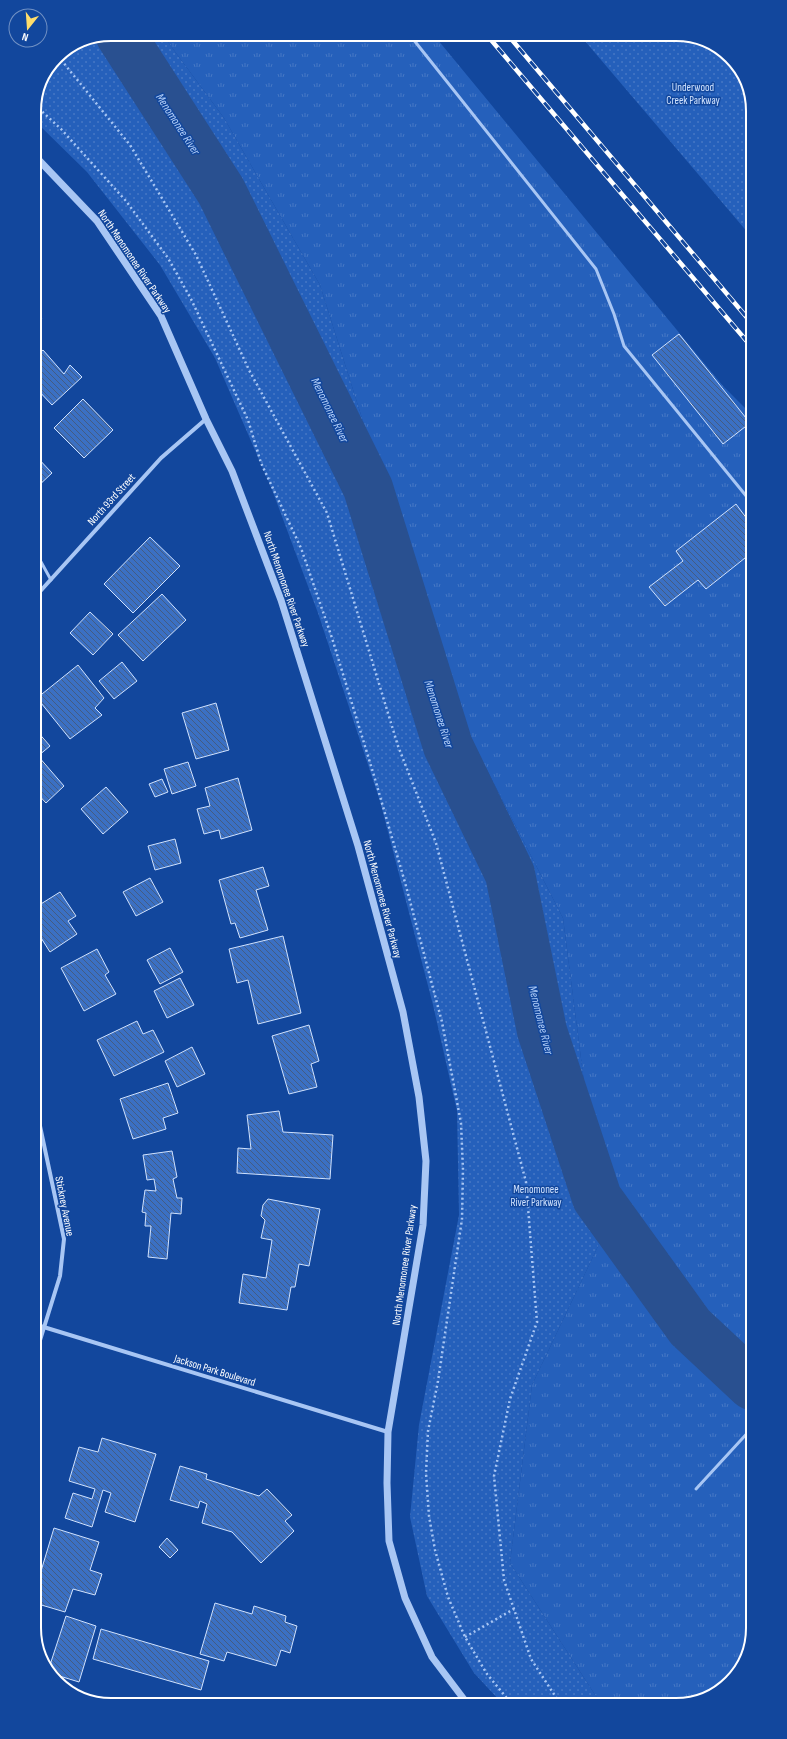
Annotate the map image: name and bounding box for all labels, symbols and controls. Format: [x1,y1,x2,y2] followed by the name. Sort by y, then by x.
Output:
[8,8,48,48] north arrow
[20,30,30,44] text: N
[666,81,721,107] park label: Underwood Creek Parkway
[152,91,203,158] water label: Menomonee River
[95,207,174,316] street label: North Menomonee River Parkway
[307,375,352,446] water label: Menomonee River
[85,470,138,528] street label: North 93rd Street
[261,530,313,649] street label: North Menomonee River Parkway
[421,678,457,751] water label: Menomonee River
[361,839,405,960] street label: North Menomonee River Parkway
[525,984,556,1057] water label: Menomonee River
[52,1175,77,1237] street label: Stickney Avenue
[510,1183,562,1209] park label: Menomonee River Parkway
[390,1203,419,1326] street label: North Menomonee River Parkway
[172,1352,257,1389] street label: Jackson Park Boulevard

